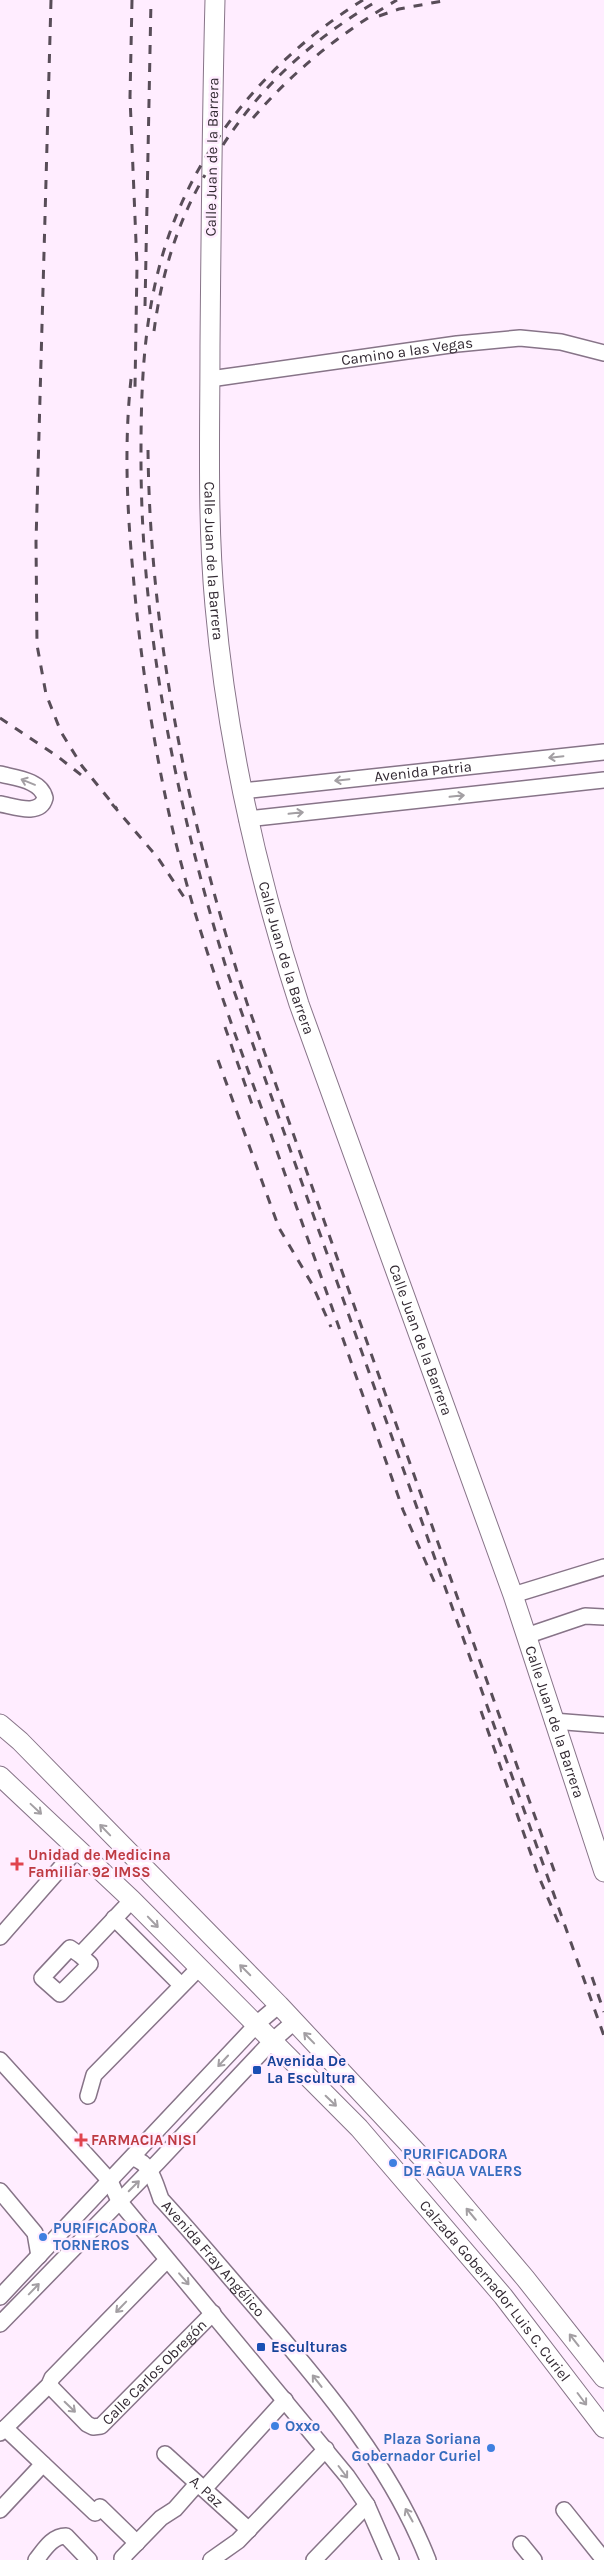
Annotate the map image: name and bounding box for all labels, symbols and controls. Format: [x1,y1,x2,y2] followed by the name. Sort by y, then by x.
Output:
[202,77,222,237] street label: Calle Juan de la Barrera
[340,334,474,369] street label: Camino a las Vegas
[201,481,227,641] street label: Calle Juan de la Barrera
[548,752,564,762] one-way arrow
[373,757,473,786] street label: Avenida Patria
[334,775,350,785] one-way arrow
[20,777,36,786] one-way arrow
[449,791,465,801] one-way arrow
[287,809,303,818] one-way arrow
[255,879,318,1037] street label: Calle Juan de la Barrera
[385,1262,456,1418] street label: Calle Juan de la Barrera
[521,1644,588,1800] street label: Calle Juan de la Barrera
[29,1803,42,1815] one-way arrow
[99,1824,112,1836] one-way arrow
[28,1846,171,1881] place label: Unidad de Medicina Familiar 92 IMSS
[10,1857,24,1871] marker: Unidad de Medicina Familiar 92 IMSS
[147,1916,159,1928] one-way arrow
[238,1964,251,1976] one-way arrow
[303,2032,315,2044] one-way arrow
[267,2052,356,2087] place label: Avenida De La Escultura
[217,2055,229,2068] one-way arrow
[251,2064,263,2076] marker: Avenida De La Escultura
[325,2095,337,2107] one-way arrow
[91,2131,196,2149] place label: FARMACIA NISI
[75,2134,87,2146] marker: FARMACIA NISI
[403,2145,522,2180] place label: PURIFICADORA DE AGUA VALERS
[387,2157,399,2169] marker: PURIFICADORA DE AGUA VALERS
[128,2180,141,2192] one-way arrow
[416,2196,574,2385] street label: Calzada Gobernador Luis C. Curiel
[158,2197,269,2321] street label: Avenida Fray Angélico
[465,2208,476,2221] one-way arrow
[53,2219,158,2254] place label: PURIFICADORA TORNEROS
[37,2231,49,2243] marker: PURIFICADORA TORNEROS
[178,2272,190,2285] one-way arrow
[28,2283,40,2295] one-way arrow
[115,2301,127,2313] one-way arrow
[98,2316,210,2429] street label: Calle Carlos Obregón
[568,2333,579,2346] one-way arrow
[271,2338,348,2356] place label: Esculturas
[255,2341,267,2353] marker: Esculturas
[312,2375,323,2388] one-way arrow
[576,2392,587,2405] one-way arrow
[64,2401,76,2413] one-way arrow
[285,2417,320,2435] place label: Oxxo
[269,2420,281,2432] marker: Oxxo
[352,2430,481,2465] place label: Plaza Soriana Gobernador Curiel
[485,2442,497,2454] marker: Plaza Soriana Gobernador Curiel
[337,2465,348,2478] one-way arrow
[186,2472,227,2511] street label: A. Paz
[404,2508,414,2523] one-way arrow

